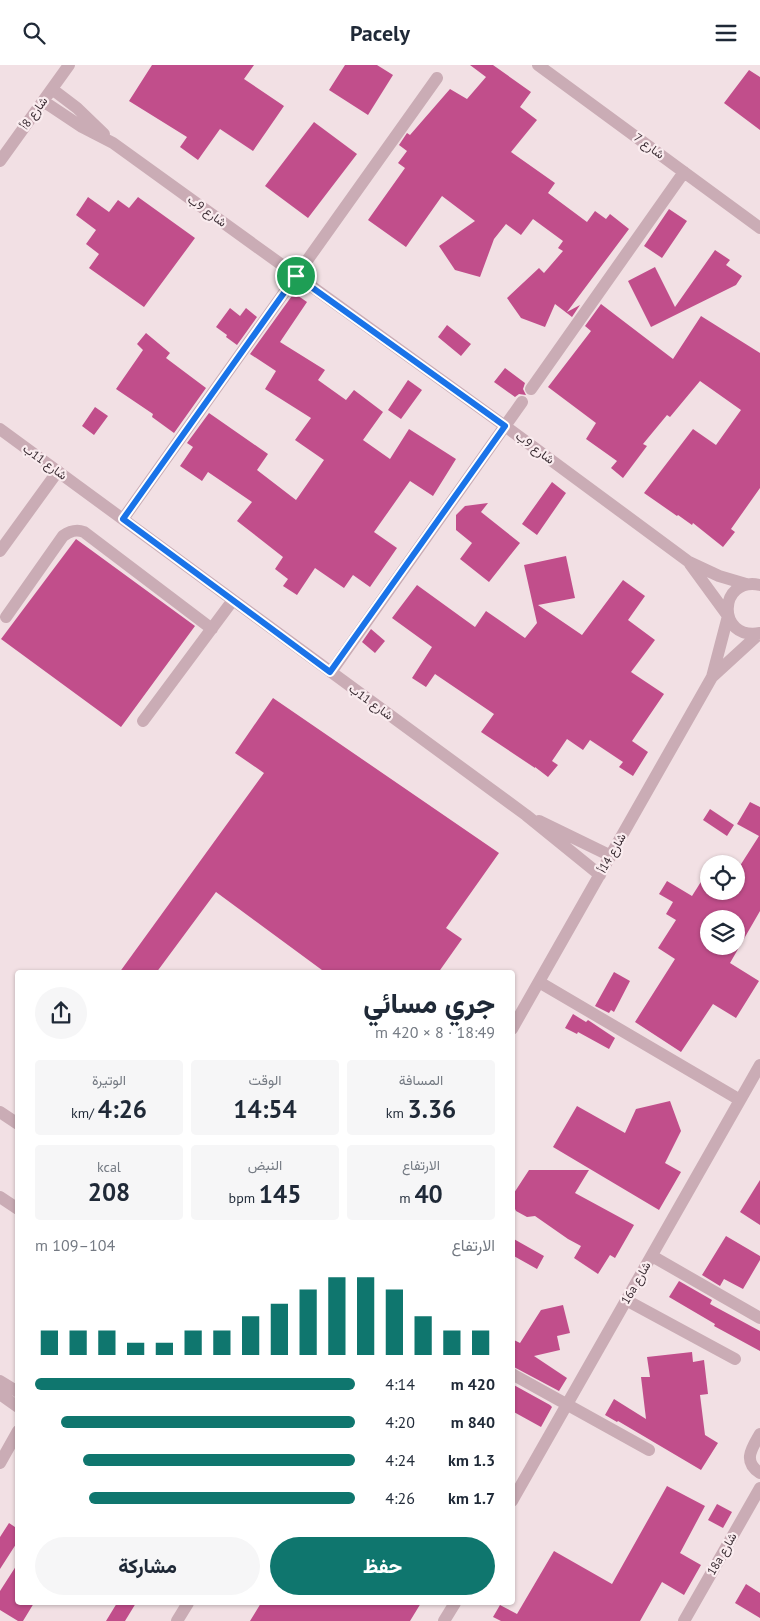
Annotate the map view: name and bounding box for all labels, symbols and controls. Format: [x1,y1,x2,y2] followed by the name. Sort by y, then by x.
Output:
[20,19,48,47] icon: search
[350,19,410,47] text: Pacely
[712,19,740,47] icon: menu
[17,93,52,133] street label: شارع 8أ
[630,130,667,163] street label: شارع 7
[184,191,230,231] street label: شارع 9ب
[275,255,317,297] pin
[282,262,310,290] icon: arrive
[512,428,558,469] street label: شارع 9ب
[19,441,70,484] street label: شارع 11ب
[345,681,396,724] street label: شارع 11ب
[594,830,631,876] street label: شارع 14أ
[700,855,745,955] map controls
[700,855,745,900] button: locate
[700,910,745,955] button: layers
[363,984,495,1021] text: جري مسائي
[35,987,87,1039] button: share
[375,1022,495,1042] text: 18:49 · 8 × 420 m
[92,1071,126,1089] text: الوتيرة
[249,1071,281,1089] text: الوقت
[399,1071,443,1089] text: المسافة
[98,1093,147,1125] text: 4:26
[233,1093,297,1125] text: 14:54
[408,1093,456,1125] text: 3.36
[71,1104,98,1122] text: /km
[386,1104,408,1122] text: km
[248,1156,282,1174] text: النبض
[402,1156,440,1174] text: الارتفاع
[97,1158,121,1176] text: kcal
[88,1176,130,1208] text: 208
[259,1178,301,1210] text: 145
[414,1178,443,1210] text: 40
[229,1189,259,1207] text: bpm
[399,1189,414,1207] text: m
[35,1235,115,1255] text: 104–109 m
[452,1235,495,1255] text: الارتفاع
[617,1259,655,1308] street label: 16a شارع
[385,1374,415,1394] text: 4:14
[451,1374,495,1394] text: 420 m
[385,1412,415,1432] text: 4:20
[451,1412,495,1432] text: 840 m
[385,1450,415,1470] text: 4:24
[448,1450,495,1470] text: 1.3 km
[385,1488,415,1508] text: 4:26
[448,1488,495,1508] text: 1.7 km
[703,1530,741,1579] street label: 18a شارع
[35,1537,260,1595] button: مشاركة
[270,1537,495,1595] button: حفظ

